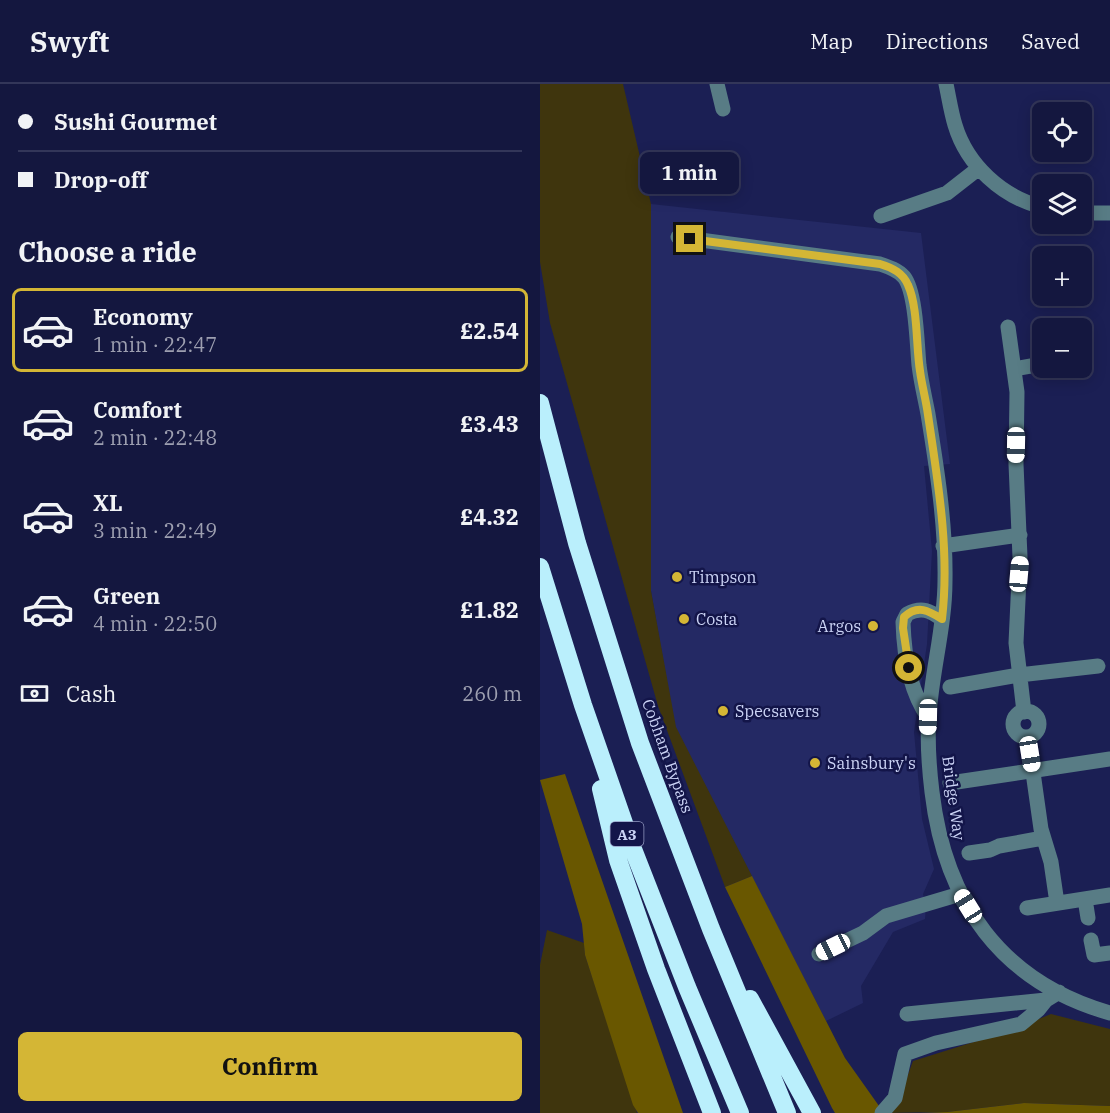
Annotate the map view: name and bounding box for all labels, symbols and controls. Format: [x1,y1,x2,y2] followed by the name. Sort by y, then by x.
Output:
[30,23,109,60] text: Swyft
[810,27,853,55] text: Map
[886,27,988,55] text: Directions
[1021,27,1080,55] text: Saved
[1032,102,1092,378] map controls
[1032,102,1092,162] button: locate
[54,107,217,136] text: Sushi Gourmet
[640,152,740,194] callout: 1 min
[662,159,718,186] text: 1 min
[54,165,148,194] text: Drop-off
[1032,174,1092,234] button: layers
[676,225,703,252] route end
[18,234,197,269] text: Choose a ride
[1032,246,1092,306] button: +
[93,302,193,331] text: Economy
[21,303,75,357] icon: car
[460,316,519,345] text: £2.54
[1032,318,1092,378] button: −
[93,331,217,358] text: 1 min · 22:47
[93,395,182,424] text: Comfort
[21,396,75,450] icon: car
[460,409,519,438] text: £3.43
[93,424,217,451] text: 2 min · 22:48
[1007,427,1025,463] car
[93,488,123,517] text: XL
[21,489,75,543] icon: car
[460,502,519,531] text: £4.32
[93,517,217,544] text: 3 min · 22:49
[1008,555,1030,593] car
[689,567,757,587] place label: Timpson
[670,570,684,584] marker: Timpson
[93,581,160,610] text: Green
[21,582,75,636] icon: car
[460,595,519,624] text: £1.82
[696,609,738,629] place label: Costa
[93,610,217,637] text: 4 min · 22:50
[677,612,691,626] marker: Costa
[817,616,861,636] place label: Argos
[866,619,880,633] marker: Argos
[895,654,922,681] route start
[18,677,51,710] icon: cash
[66,679,117,708] text: Cash
[462,680,522,707] text: 260 m
[638,696,698,816] street label: Cobham Bypass
[919,699,937,735] car
[735,701,819,721] place label: Specsavers
[716,704,730,718] marker: Specsavers
[1018,735,1042,773] car
[827,753,916,773] place label: Sainsbury's
[938,754,970,842] street label: Bridge Way
[808,756,822,770] marker: Sainsbury's
[610,822,644,846] road number: A3
[951,886,985,926] car
[813,931,853,963] car
[18,1032,522,1101] button: Confirm

